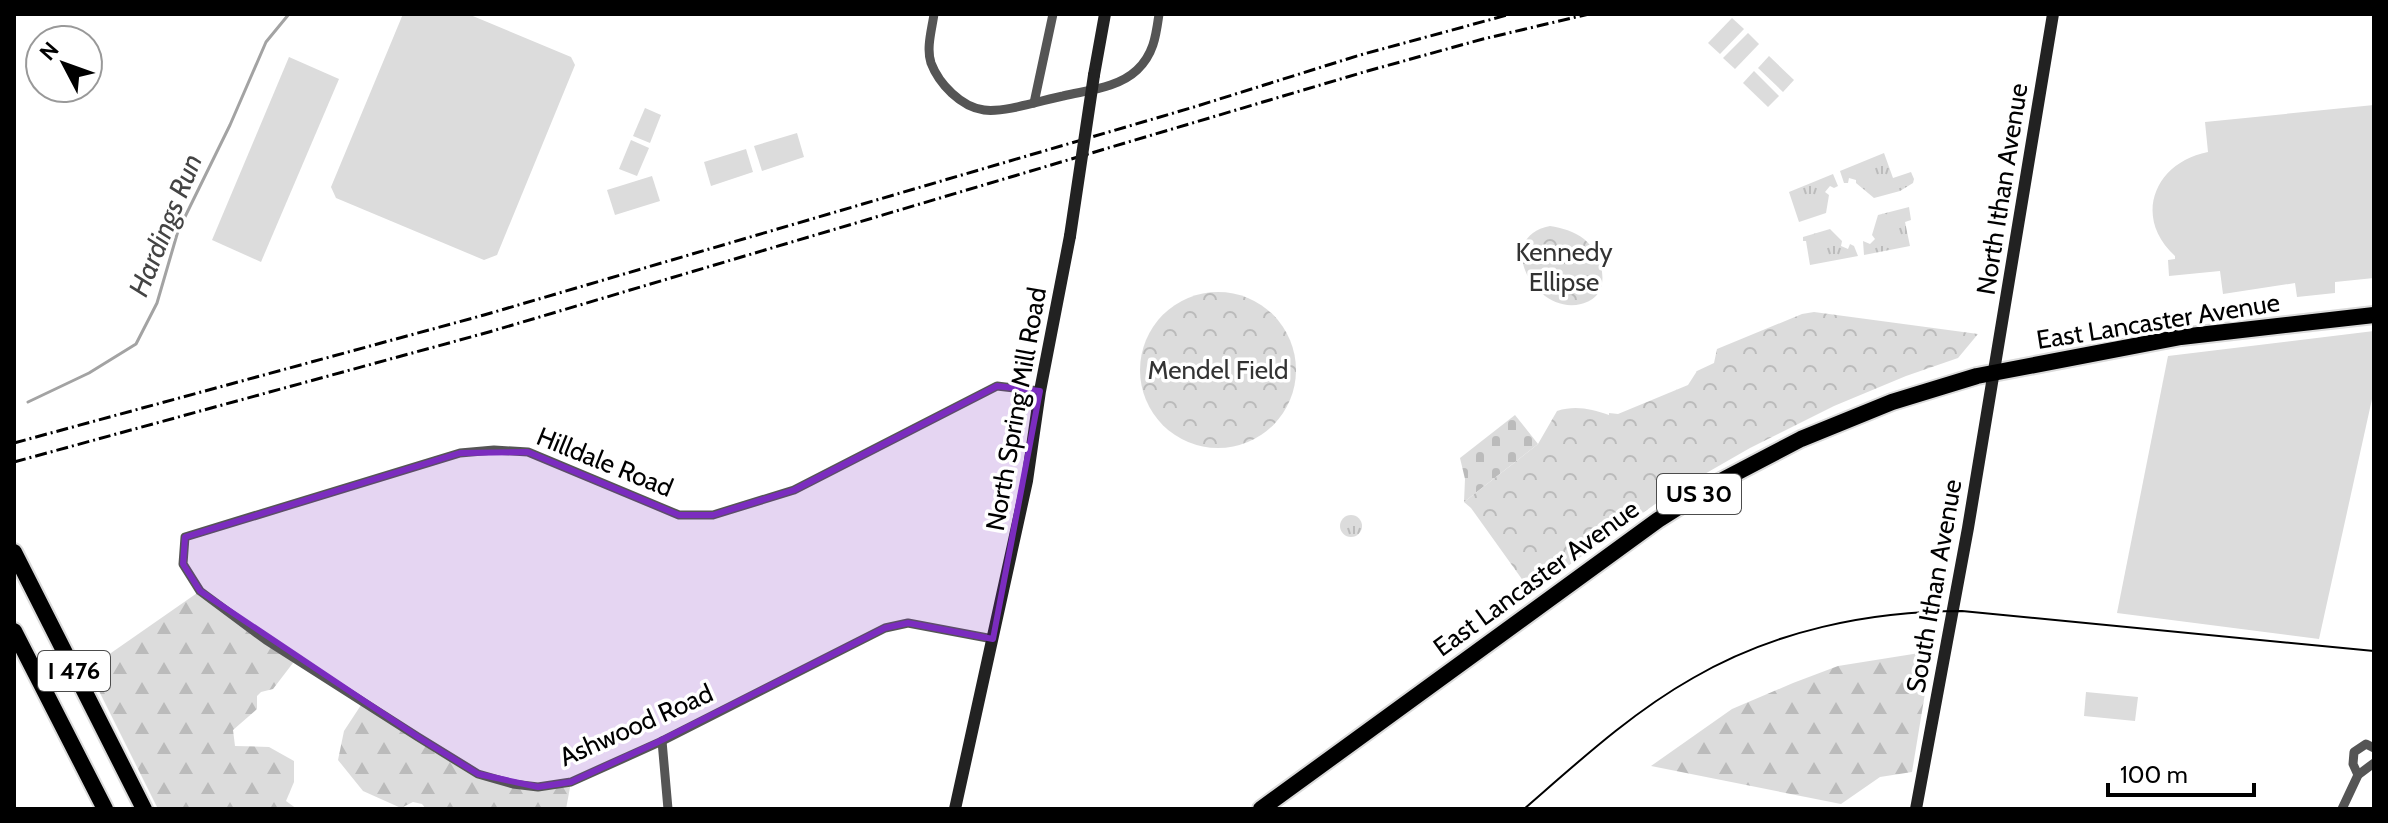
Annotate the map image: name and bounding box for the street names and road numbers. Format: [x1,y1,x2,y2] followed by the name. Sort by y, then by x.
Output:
[1969,81,2035,297] street label: North Ithan Avenue
[979,285,1053,533] street label: North Spring Mill Road
[2034,286,2282,356] street label: East Lancaster Avenue
[532,420,678,504] street label: Hilldale Road
[1657,474,1741,514] road number: US 30
[1899,477,1969,695] street label: South Ithan Avenue
[1427,493,1645,663] street label: East Lancaster Avenue
[38,651,110,691] road number: I 476
[554,677,718,773] street label: Ashwood Road

